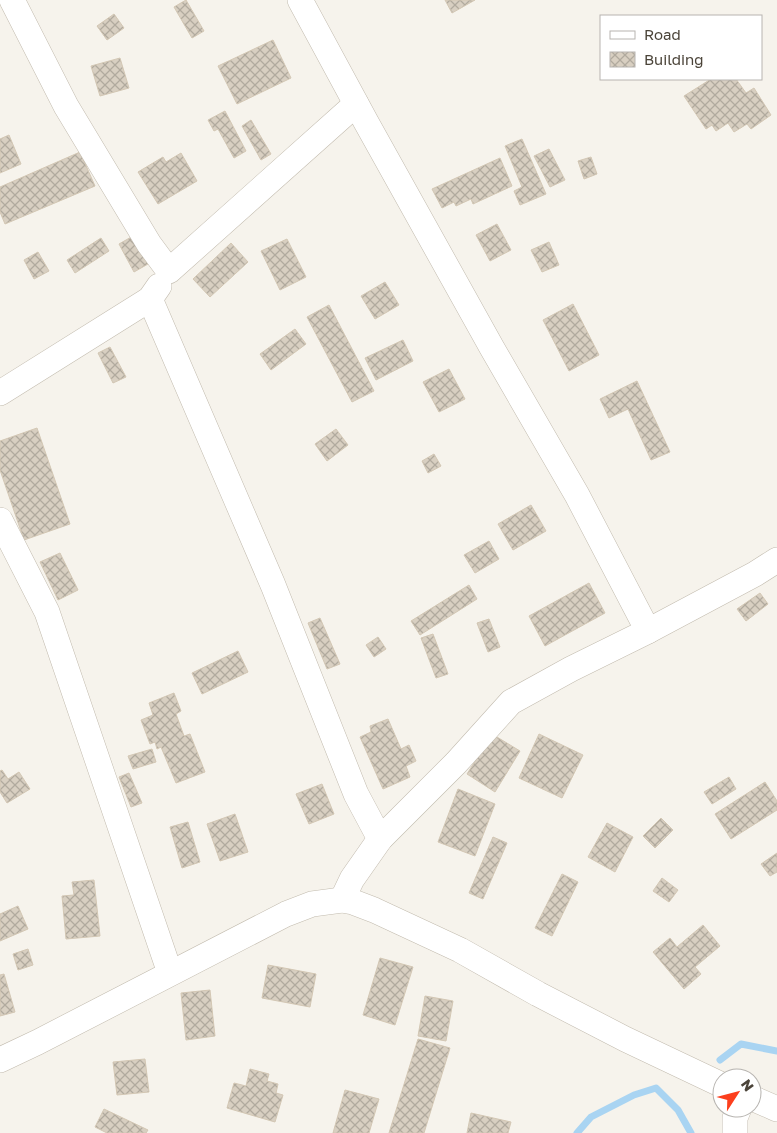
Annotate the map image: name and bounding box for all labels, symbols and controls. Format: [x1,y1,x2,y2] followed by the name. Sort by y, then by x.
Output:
[600,15,762,80] legend
[644,25,681,43] text: Road
[644,50,704,68] text: Building
[712,1068,762,1118] north arrow
[738,1076,758,1094] text: N

